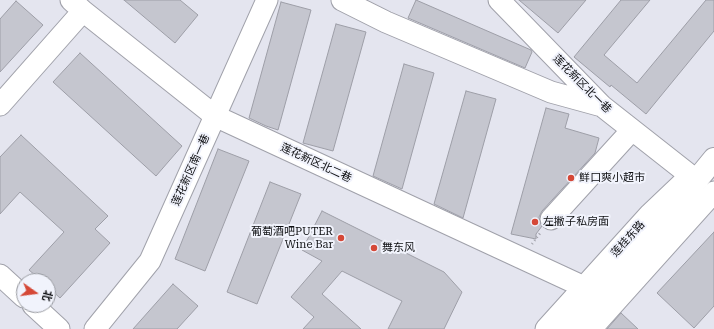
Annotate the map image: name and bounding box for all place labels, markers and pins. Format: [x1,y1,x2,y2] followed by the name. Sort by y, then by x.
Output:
[579,171,645,185] place label: 鲜口爽小超市
[566,173,576,183] marker: 鲜口爽小超市
[543,215,609,229] place label: 左撇子私房面
[530,217,540,227] marker: 左撇子私房面
[251,225,333,251] place label: 葡萄酒吧PUTER Wine Bar
[336,233,346,243] marker: 葡萄酒吧PUTER Wine Bar
[382,241,415,255] place label: 舞东风
[369,243,379,253] marker: 舞东风

